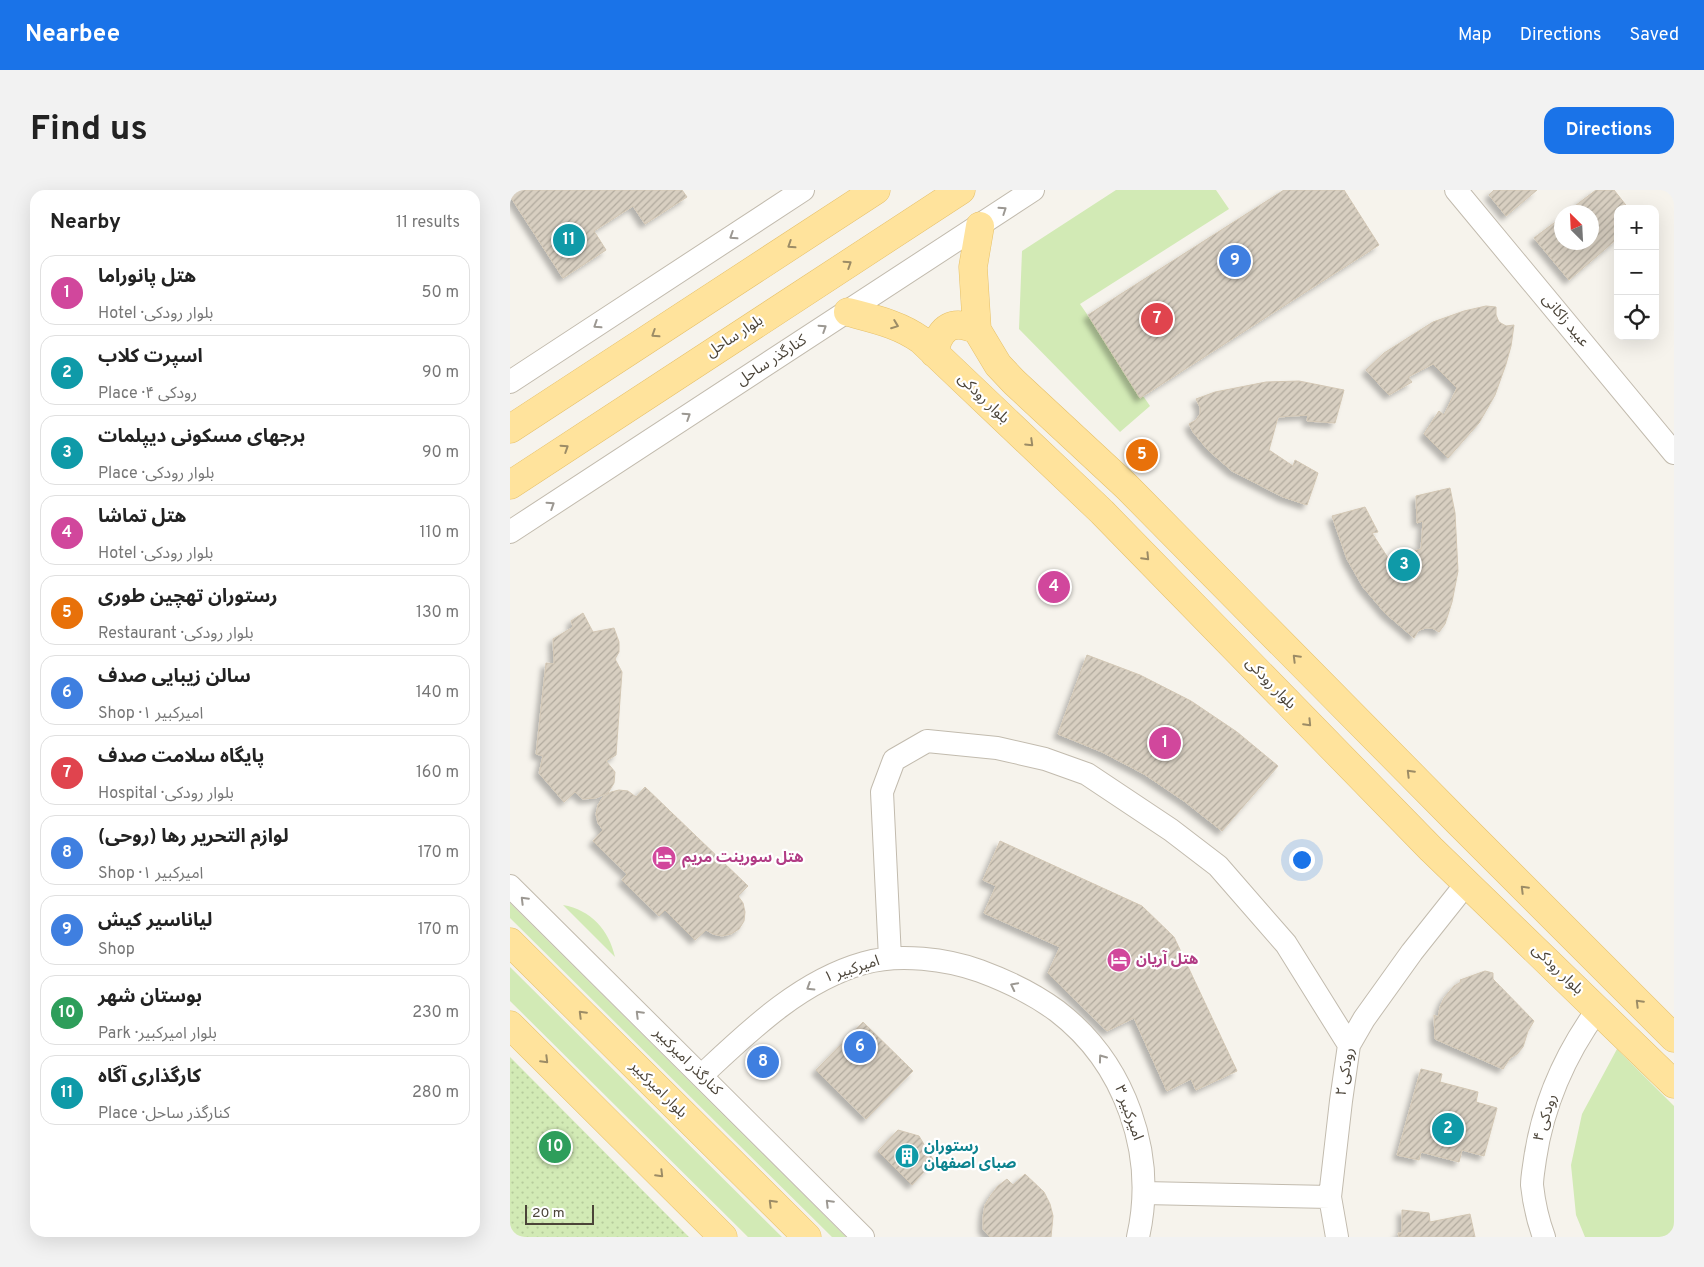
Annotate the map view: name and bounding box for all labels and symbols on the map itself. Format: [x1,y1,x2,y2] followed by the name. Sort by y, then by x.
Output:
[1554,205,1599,250] north arrow
[997,207,1007,216] one-way arrow
[553,221,585,259] pin: 11
[730,230,739,239] one-way arrow
[787,239,796,249] one-way arrow
[1219,242,1251,280] pin: 9
[842,261,852,270] one-way arrow
[1537,290,1593,352] street label: عبید زاکانی
[1141,300,1173,338] pin: 7
[703,312,767,362] street label: بلوار ساحل
[594,318,603,328] one-way arrow
[890,319,899,329] one-way arrow
[817,325,827,334] one-way arrow
[651,328,661,337] one-way arrow
[733,331,811,391] street label: کنارگذر ساحل
[953,370,1013,428] street label: بلوار رودکی
[681,413,690,422] one-way arrow
[1126,436,1158,474] pin: 5
[1024,437,1033,446] one-way arrow
[560,445,569,455] one-way arrow
[545,502,554,511] one-way arrow
[1388,546,1420,584] pin: 3
[1140,551,1149,560] one-way arrow
[1038,568,1070,606] pin: 4
[1241,654,1299,714] street label: بلوار رودکی
[1292,655,1301,664] one-way arrow
[1302,717,1311,726] one-way arrow
[1149,724,1181,762] pin: 1
[1407,770,1416,779] one-way arrow
[651,845,677,871] hotel icon: هتل سورینت مريم
[1289,847,1315,873] your location
[682,849,804,868] place label: هتل سورینت مريم
[1521,885,1530,894] one-way arrow
[520,897,529,906] one-way arrow
[1527,941,1587,999] street label: بلوار رودکی
[1106,947,1132,973] hotel icon: هتل آریان
[1136,950,1199,970] place label: هتل آریان
[822,952,882,988] street label: امیرکبیر ۱
[806,980,815,990] one-way arrow
[1011,982,1020,992] one-way arrow
[1636,1000,1645,1009] one-way arrow
[579,1011,588,1020] one-way arrow
[636,1011,645,1020] one-way arrow
[648,1023,726,1101] street label: کنارگذر امیرکبیر
[844,1028,876,1066] pin: 6
[747,1043,779,1081] pin: 8
[1332,1046,1360,1098] street label: رودکی ۲
[539,1054,548,1063] one-way arrow
[1099,1054,1108,1064] one-way arrow
[625,1057,691,1123] street label: بلوار امیرکبیر
[1109,1083,1147,1143] street label: امیرکبیر ۳
[1530,1092,1562,1144] street label: رودکی ۴
[1432,1110,1464,1148] pin: 2
[539,1128,571,1166] pin: 10
[924,1138,1017,1174] place label: رستوران صبای اصفهان
[894,1143,920,1169] building icon: رستوران صبای اصفهان
[654,1168,663,1177] one-way arrow
[769,1200,778,1209] one-way arrow
[826,1200,835,1209] one-way arrow
[525,1202,594,1225] scale bar

